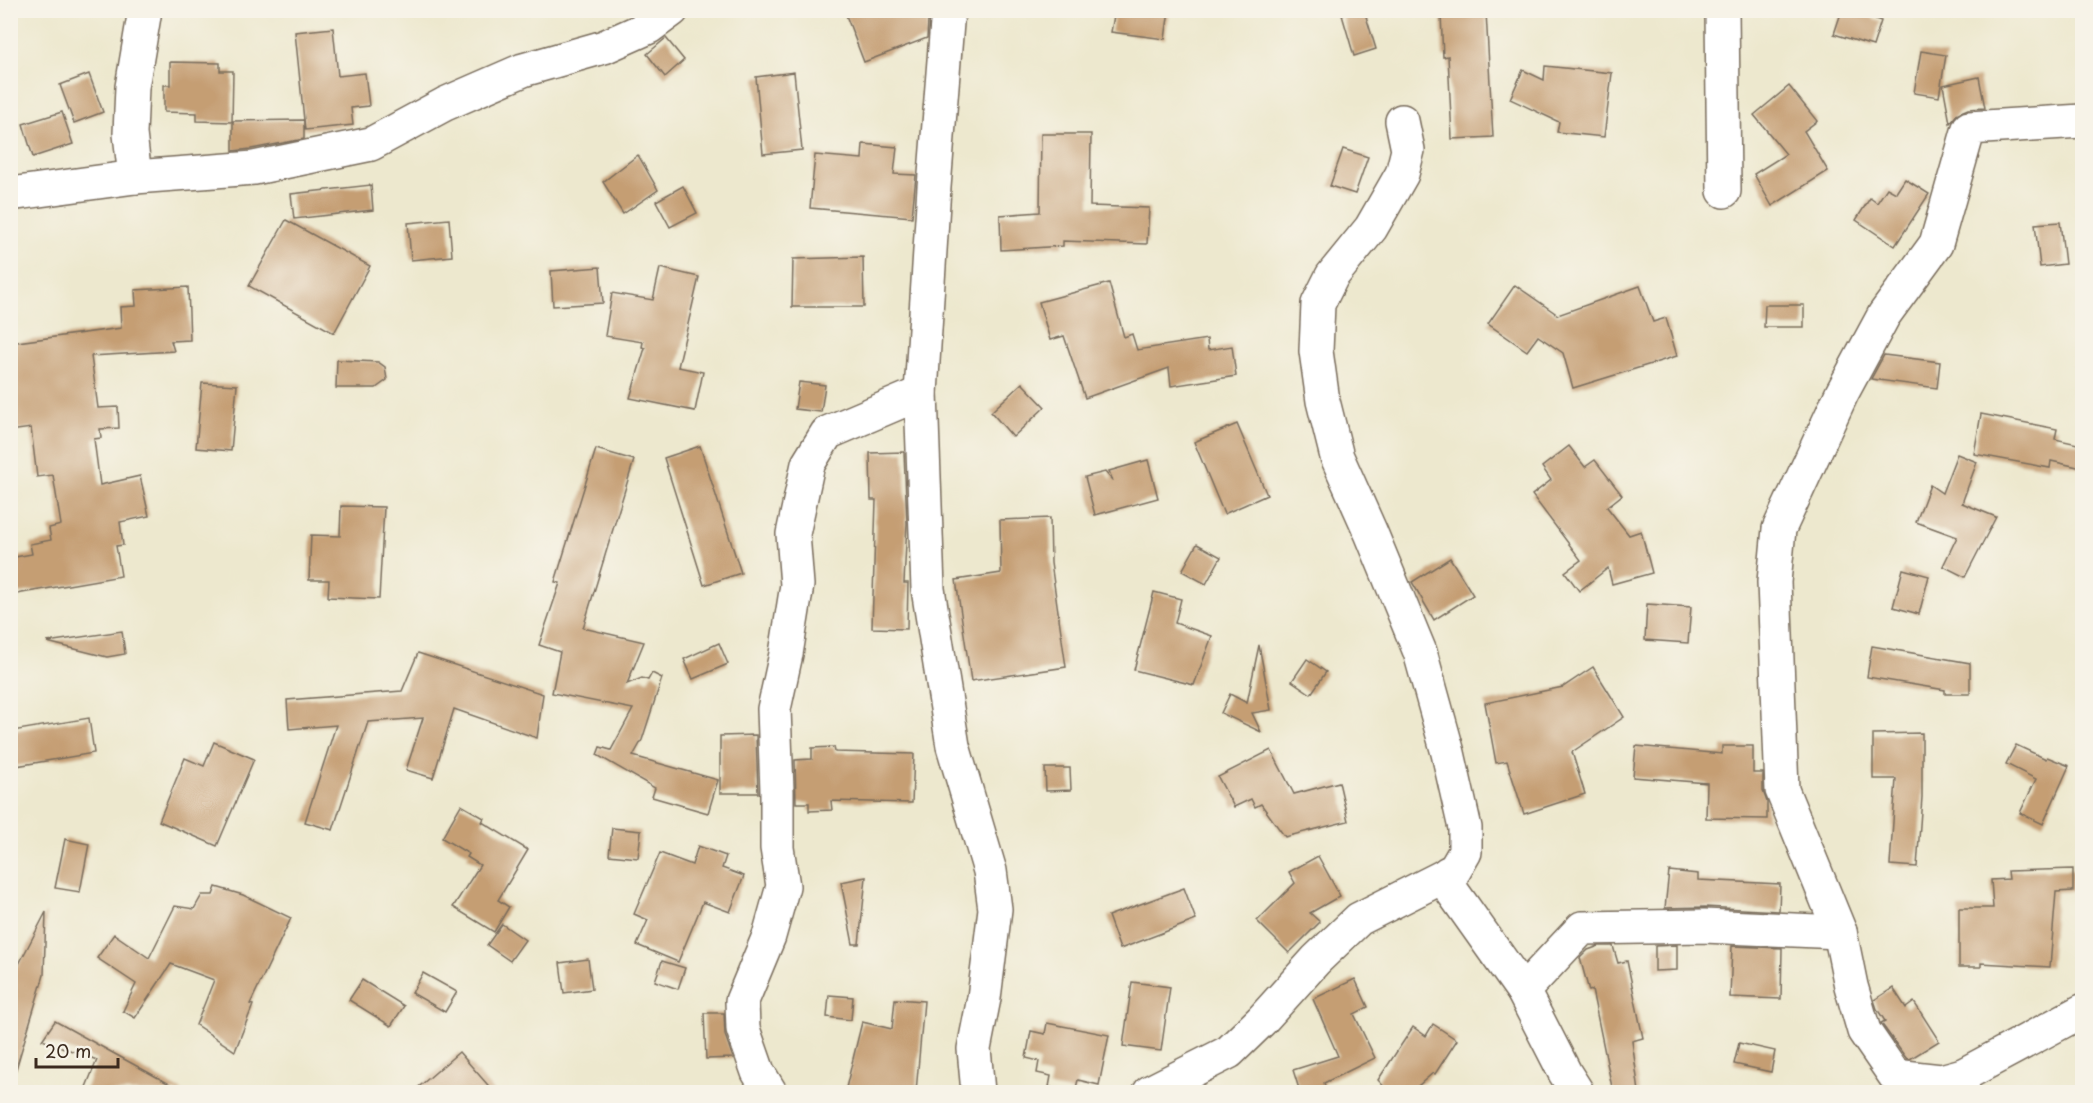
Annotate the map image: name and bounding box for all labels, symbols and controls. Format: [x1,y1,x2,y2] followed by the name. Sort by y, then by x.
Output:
[36,1031,118,1069] scale bar
[45,1037,91,1064] text: 20 m

